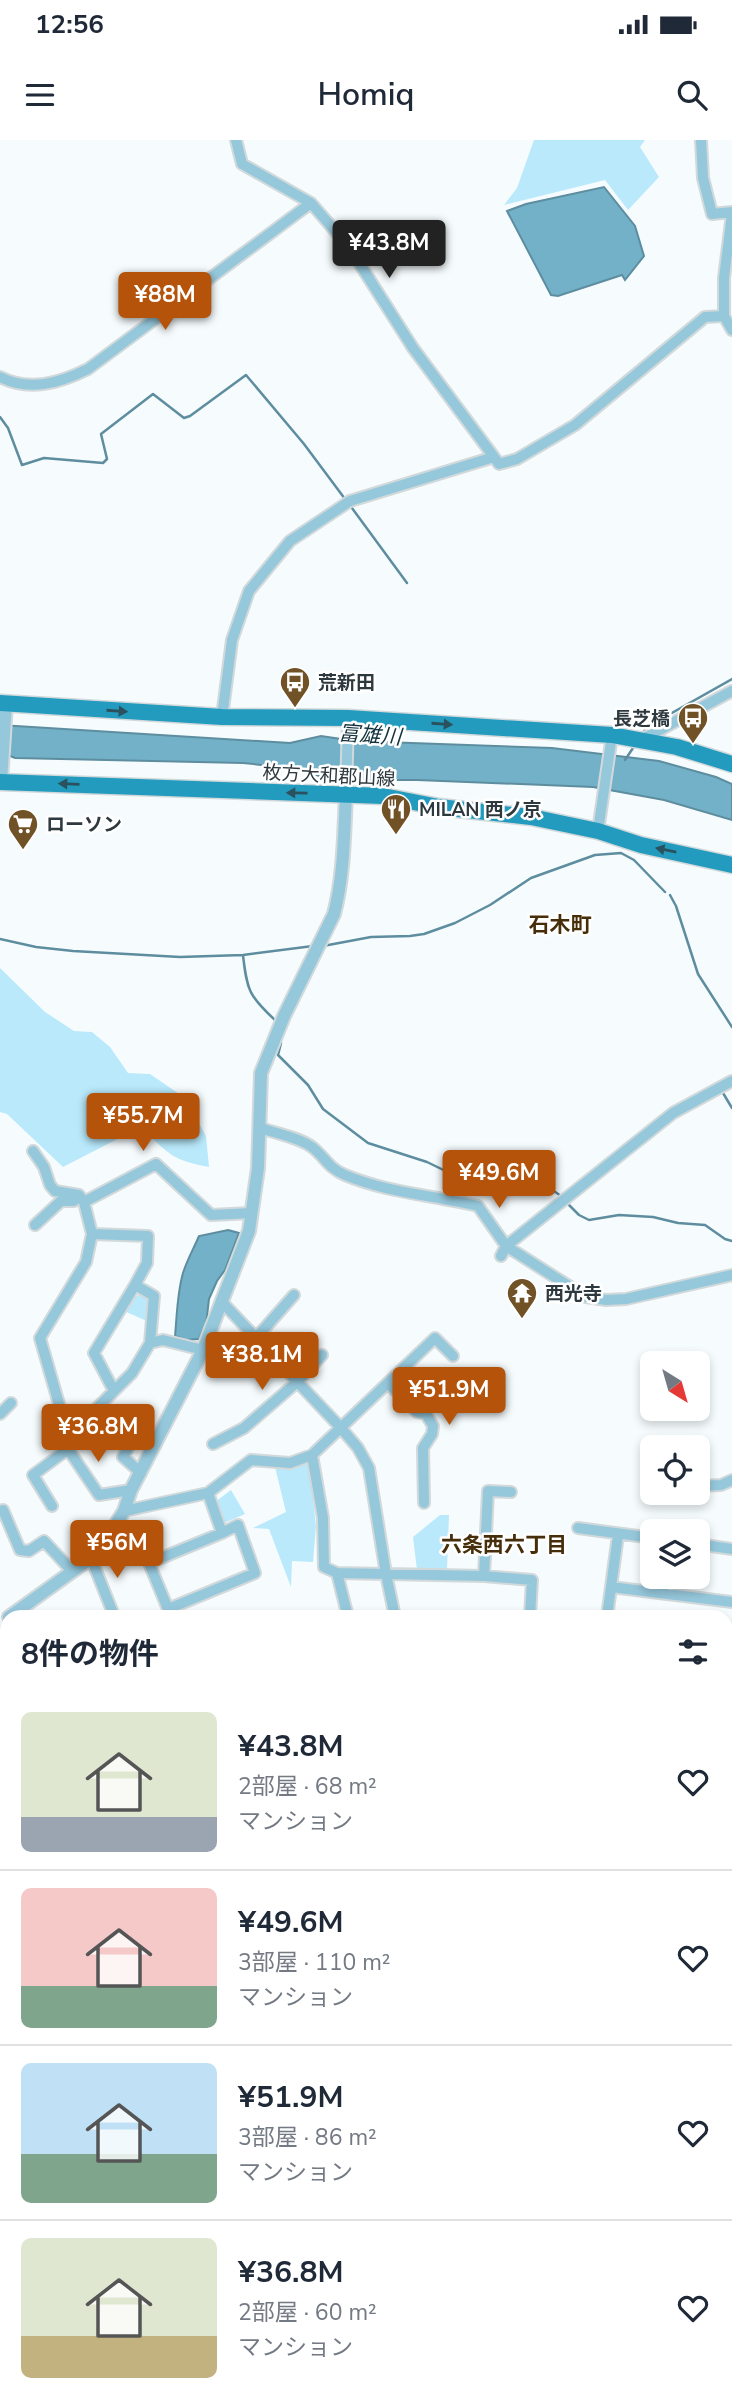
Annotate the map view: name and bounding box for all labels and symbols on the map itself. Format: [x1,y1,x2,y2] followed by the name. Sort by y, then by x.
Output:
[332,220,446,280] pin: ¥43.8M
[124,272,206,332] pin: ¥88M
[278,665,312,709] bus stop icon: 荒新田
[318,670,375,696] place label: 荒新田
[676,701,710,745] bus stop icon: 長芝橋
[106,705,128,716] one-way arrow
[613,706,670,732] place label: 長芝橋
[338,719,404,751] water label: 富雄川
[431,719,453,730] one-way arrow
[262,760,396,792] street label: 枚方大和郡山線
[58,778,80,789] one-way arrow
[286,787,308,798] one-way arrow
[379,792,413,836] restaurant icon: MILAN 西ノ京
[419,797,542,823] place label: MILAN 西ノ京
[6,807,40,851] supermarket icon: ローソン
[46,812,122,838] place label: ローソン
[654,844,676,855] one-way arrow
[529,911,592,939] district label: 石木町
[86,1094,200,1153] pin: ¥55.7M
[442,1150,556,1210] pin: ¥49.6M
[505,1276,539,1320] temple icon: 西光寺
[545,1281,602,1307] place label: 西光寺
[205,1332,319,1392] pin: ¥38.1M
[640,1351,710,1421] north arrow
[392,1368,506,1427] pin: ¥51.9M
[41,1404,155,1464] pin: ¥36.8M
[76,1520,158,1580] pin: ¥56M
[441,1531,567,1559] district label: 六条西六丁目

